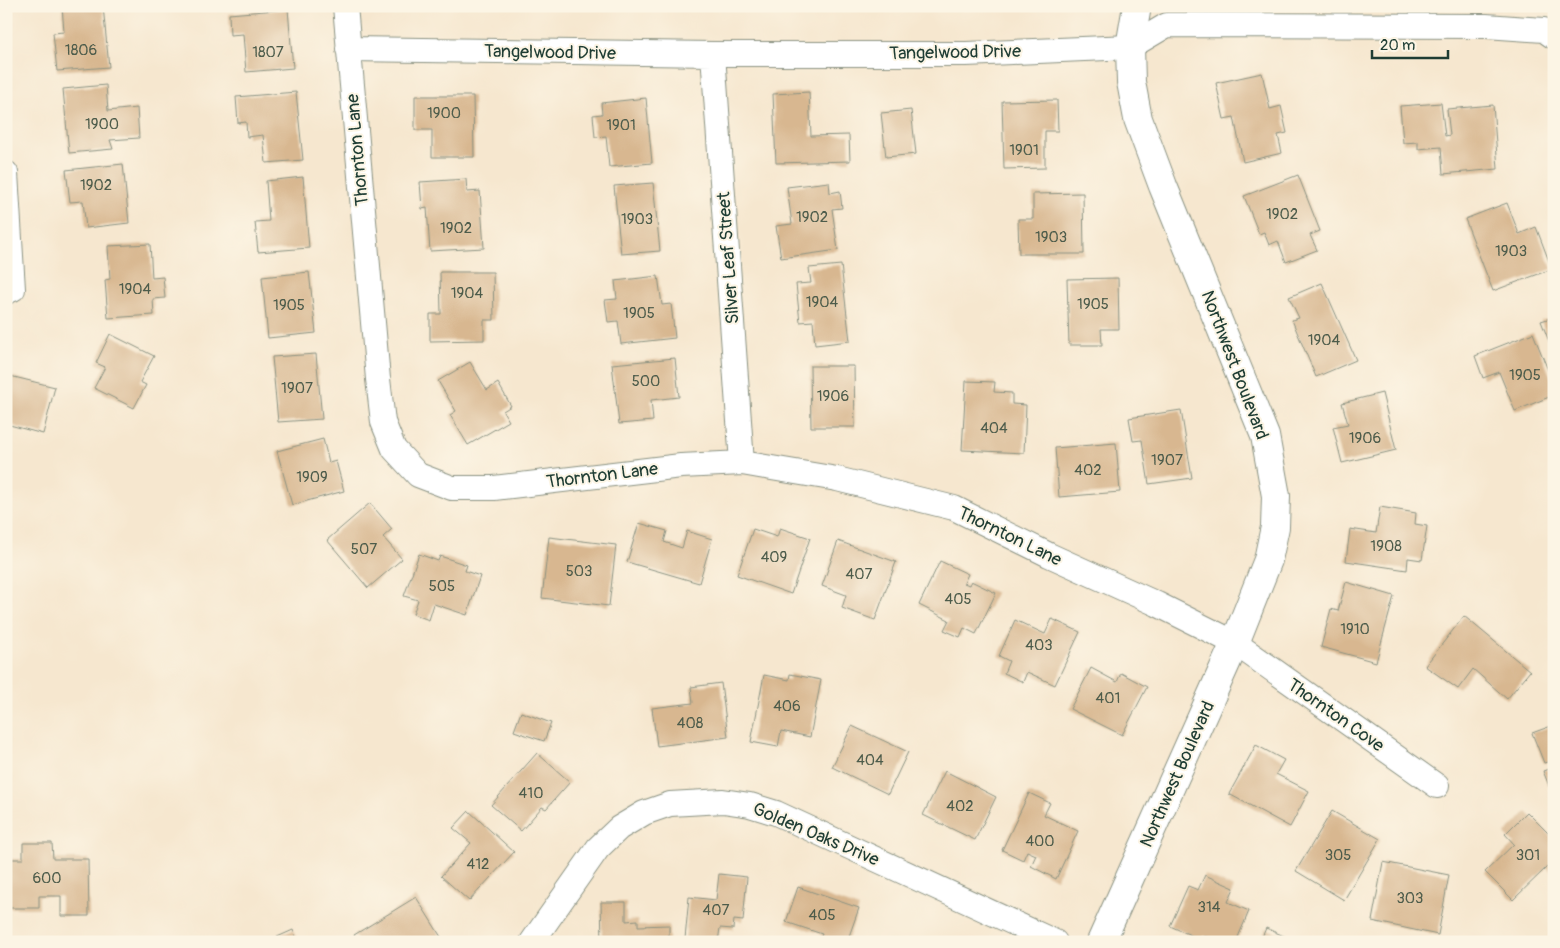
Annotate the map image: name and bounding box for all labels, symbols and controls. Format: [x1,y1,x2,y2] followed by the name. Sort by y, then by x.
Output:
[1372,28,1449,60] scale bar
[1380,36,1415,55] text: 20 m
[484,40,616,65] street label: Tangelwood Drive
[889,40,1021,65] street label: Tangelwood Drive
[65,41,97,60] house number: 1806
[252,43,284,62] house number: 1807
[341,93,374,207] street label: Thornton Lane
[427,104,461,123] house number: 1900
[85,115,119,134] house number: 1900
[606,116,636,135] house number: 1901
[1009,141,1039,160] house number: 1901
[80,176,112,195] house number: 1902
[712,190,745,325] street label: Silver Leaf Street
[1266,205,1298,224] house number: 1902
[796,208,828,227] house number: 1902
[621,210,653,229] house number: 1903
[440,219,472,238] house number: 1902
[1035,228,1067,247] house number: 1903
[1495,242,1527,261] house number: 1903
[119,280,152,299] house number: 1904
[451,284,484,303] house number: 1904
[1196,287,1274,443] street label: Northwest Boulevard
[806,293,839,312] house number: 1904
[1077,295,1109,314] house number: 1905
[273,296,305,315] house number: 1905
[623,304,655,323] house number: 1905
[1308,331,1341,350] house number: 1904
[1509,366,1541,385] house number: 1905
[632,372,660,391] house number: 500
[281,379,313,398] house number: 1907
[817,387,849,406] house number: 1906
[980,419,1008,438] house number: 404
[1349,429,1381,448] house number: 1906
[1151,451,1183,470] house number: 1907
[545,457,659,494] street label: Thornton Lane
[1074,461,1102,480] house number: 402
[296,468,328,487] house number: 1909
[954,501,1065,571] street label: Thornton Lane
[1370,537,1402,556] house number: 1908
[351,540,377,559] house number: 507
[761,548,787,567] house number: 409
[566,562,592,581] house number: 503
[846,565,872,584] house number: 407
[429,577,455,596] house number: 505
[944,590,972,609] house number: 405
[1340,620,1370,639] house number: 1910
[1025,636,1053,655] house number: 403
[1283,674,1389,757] street label: Thornton Cove
[1096,689,1120,708] house number: 401
[773,697,801,716] house number: 406
[1135,698,1220,851] street label: Northwest Boulevard
[677,714,704,733] house number: 408
[856,751,884,770] house number: 404
[519,784,543,803] house number: 410
[749,797,883,872] street label: Golden Oaks Drive
[946,797,974,816] house number: 402
[1025,832,1055,851] house number: 400
[1325,846,1351,865] house number: 305
[1516,846,1540,865] house number: 301
[467,855,489,874] house number: 412
[32,869,62,888] house number: 600
[1397,889,1424,908] house number: 303
[1198,898,1221,917] house number: 314
[703,901,729,920] house number: 407
[808,906,836,925] house number: 405

